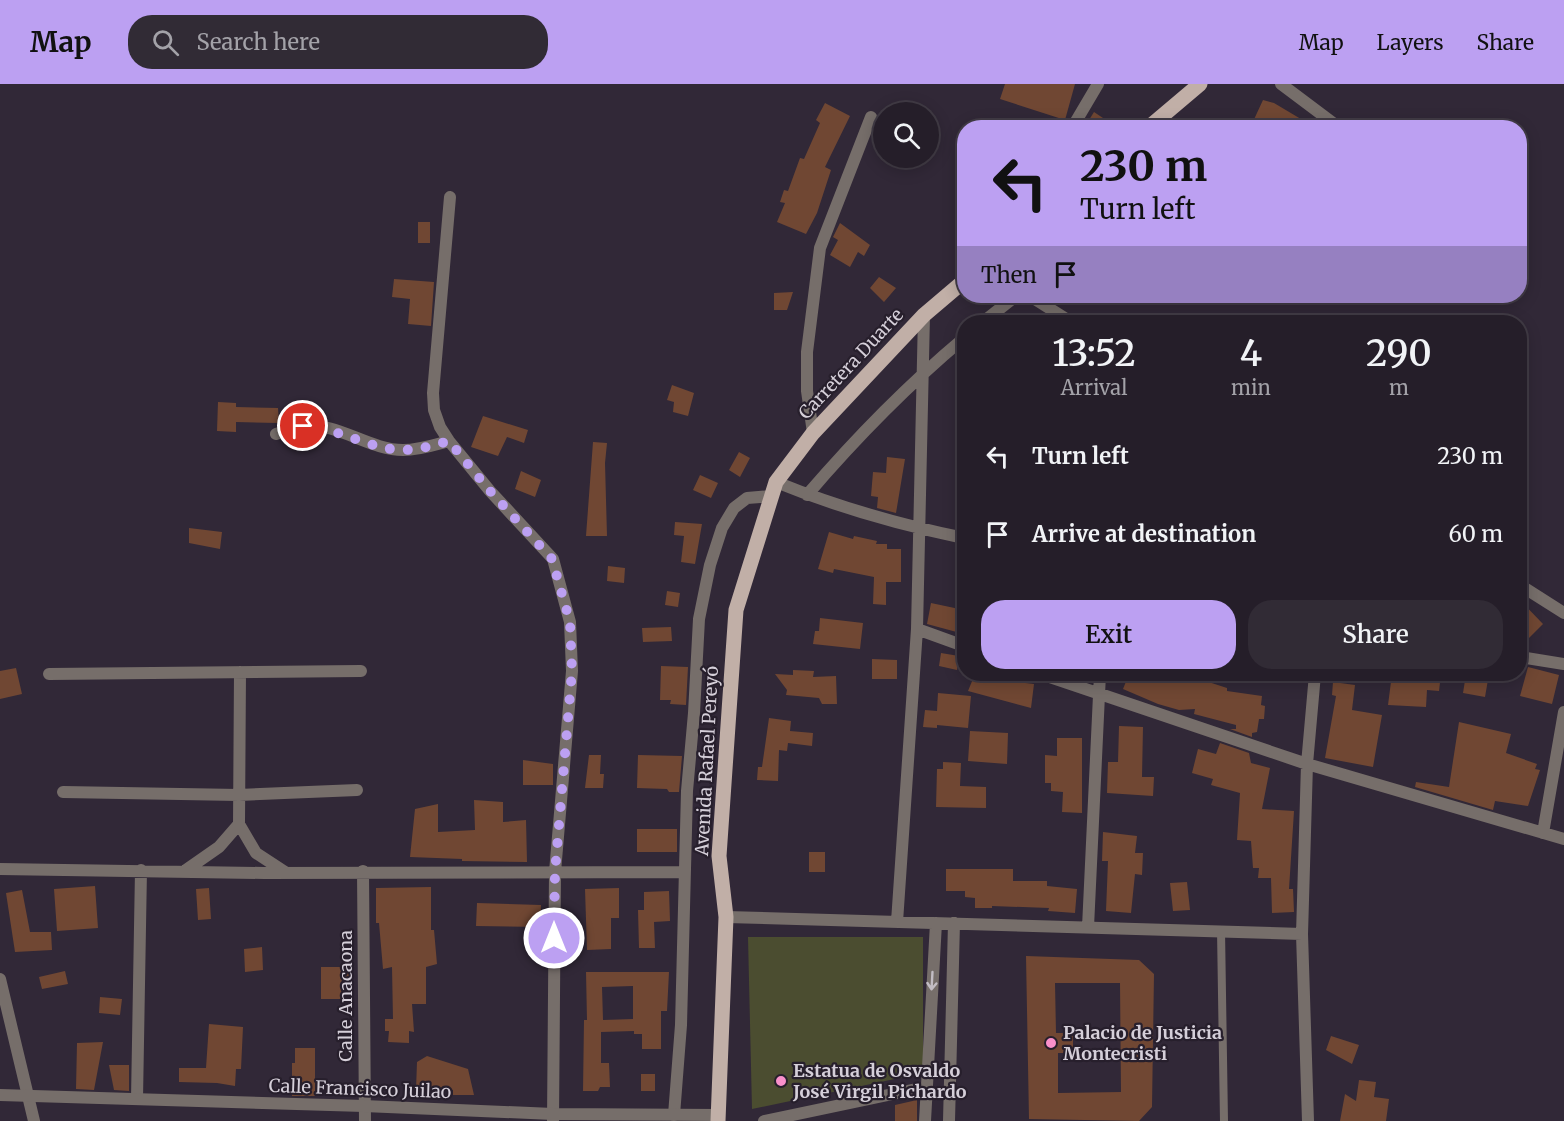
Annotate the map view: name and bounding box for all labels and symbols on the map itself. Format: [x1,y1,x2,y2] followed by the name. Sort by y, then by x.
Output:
[793,303,908,424] street label: Carretera Duarte
[277,400,328,451] pin
[690,665,723,858] street label: Avenida Rafael Pereyó
[522,906,586,970] position arrow
[334,930,357,1062] street label: Calle Anacaona
[927,971,938,991] one-way arrow
[1063,1021,1222,1065] place label: Palacio de Justicia Montecristi
[1044,1036,1058,1050] marker: Palacio de Justicia Montecristi
[792,1059,967,1103] place label: Estatua de Osvaldo José Virgil Pichardo
[268,1074,452,1103] street label: Calle Francisco Juilao
[774,1074,788,1088] marker: Estatua de Osvaldo José Virgil Pichardo

